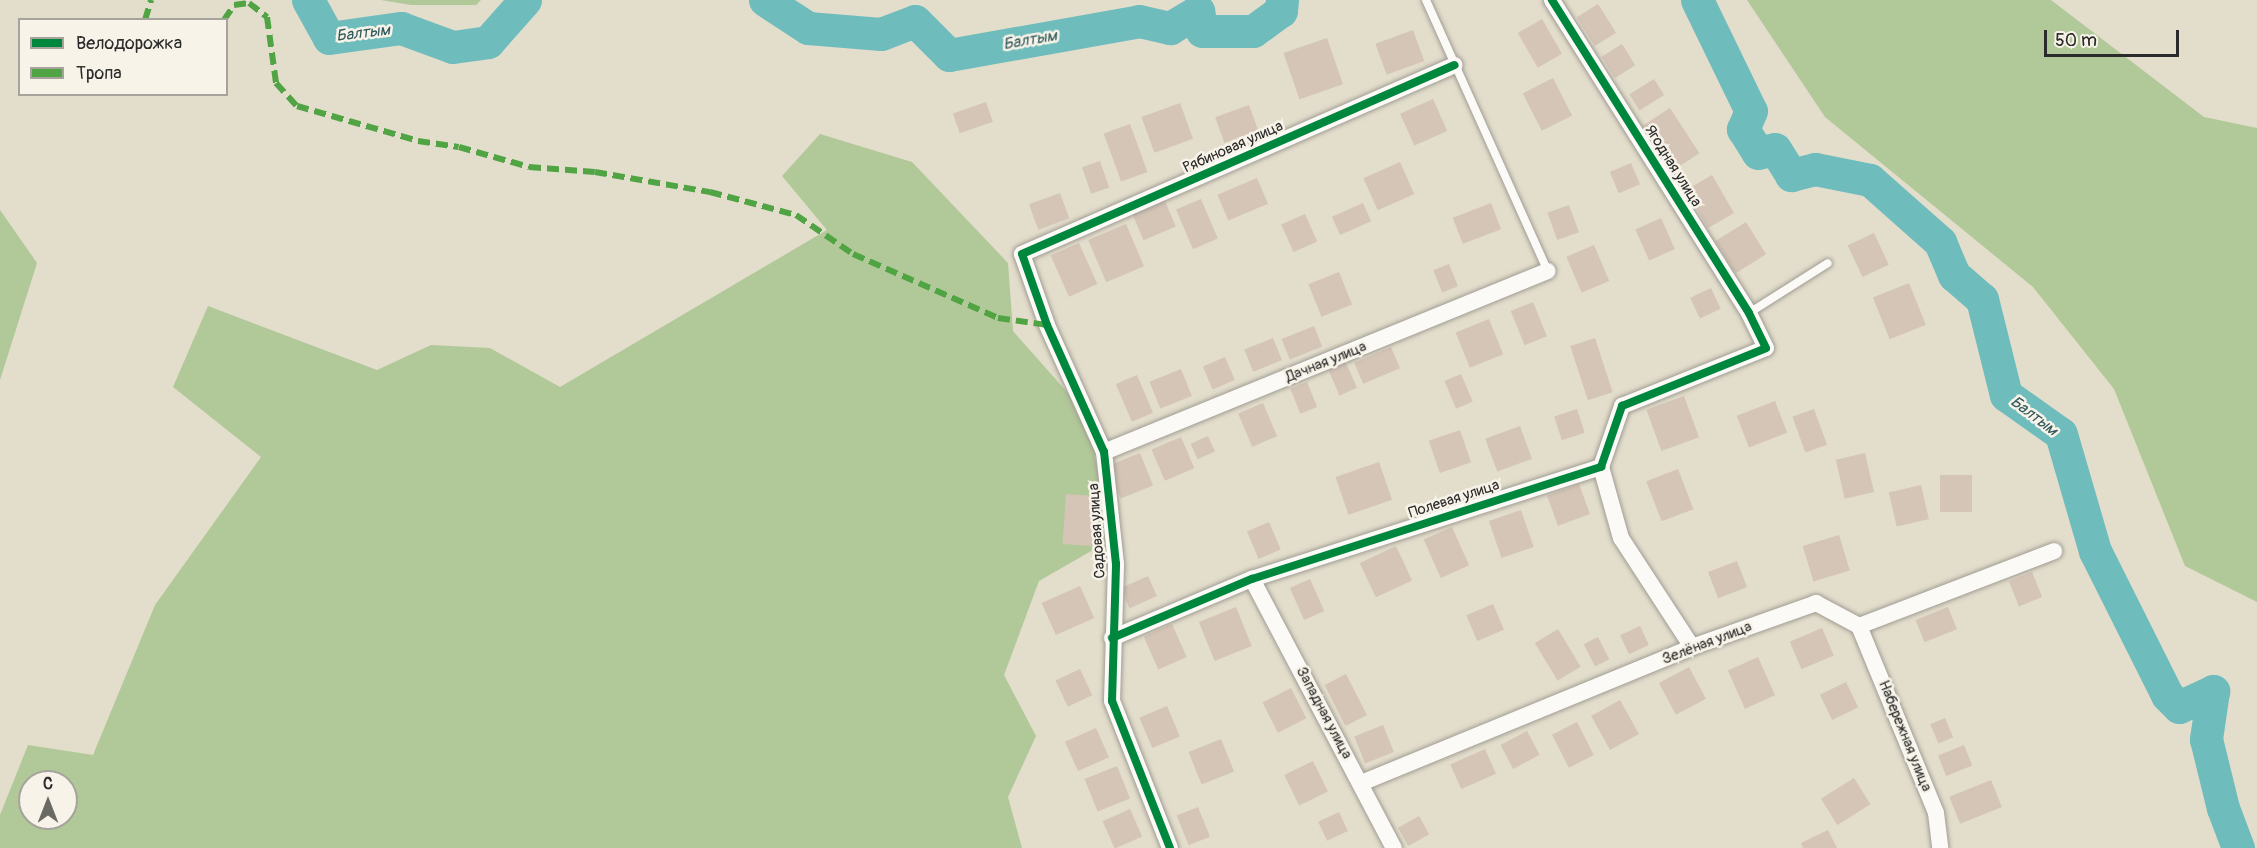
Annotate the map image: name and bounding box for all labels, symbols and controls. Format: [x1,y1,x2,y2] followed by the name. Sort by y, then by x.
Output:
[18,18,228,96] legend
[2047,18,2182,56] scale bar
[335,20,391,46] water label: Балтым
[1002,26,1058,54] water label: Балтым
[2055,29,2097,52] text: 50 m
[76,32,182,55] text: Велодорожка
[76,62,122,85] text: Тропа
[1180,117,1286,177] street label: Рябиновая улица
[1641,122,1705,210] street label: Ягодная улица
[1283,338,1369,386] street label: Дачная улица
[2007,392,2061,440] water label: Балтым
[1406,476,1502,522] street label: Полевая улица
[1085,483,1109,579] street label: Садовая улица
[1660,618,1754,668] street label: Зелёная улица
[1292,664,1356,762] street label: Западная улица
[1875,678,1935,794] street label: Набережная улица
[18,770,78,830] north arrow
[43,774,53,794] text: С

